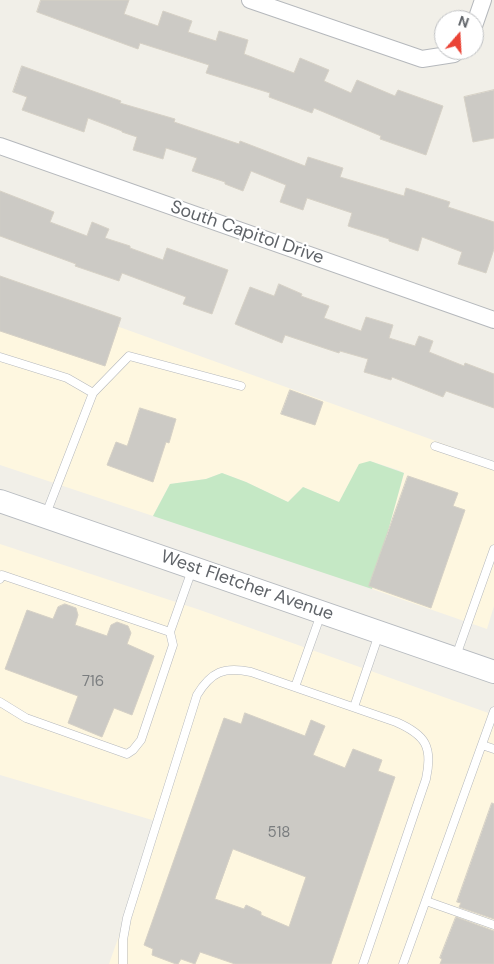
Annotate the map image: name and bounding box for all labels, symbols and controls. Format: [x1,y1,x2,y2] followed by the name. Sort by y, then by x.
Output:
[434,10,484,60] north arrow
[456,12,471,32] text: N
[167,197,327,269] street label: South Capitol Drive
[158,546,336,626] street label: West Fletcher Avenue
[82,673,104,691] house number: 716
[268,824,290,842] house number: 518

